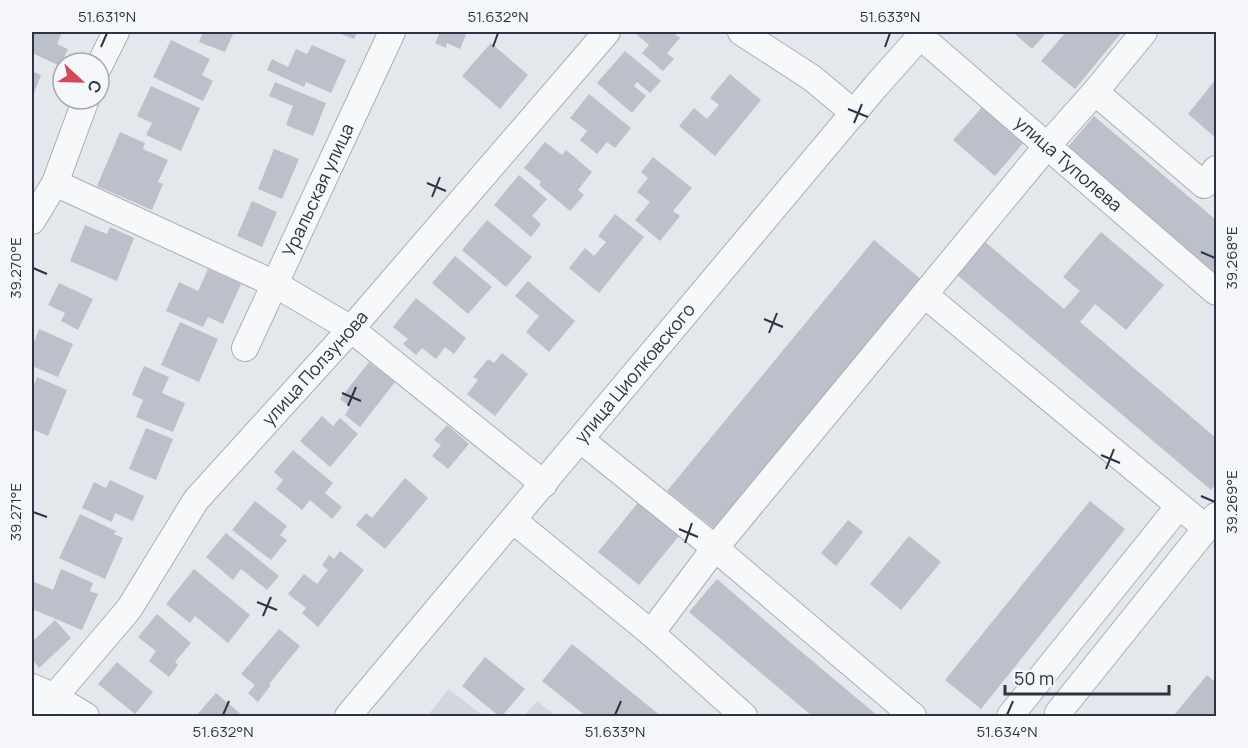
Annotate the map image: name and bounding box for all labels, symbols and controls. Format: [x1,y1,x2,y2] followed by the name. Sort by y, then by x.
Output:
[78,6,136,27] text: 51.631°N
[468,6,528,27] text: 51.632°N
[860,6,920,27] text: 51.633°N
[51,51,111,111] north arrow
[82,77,107,96] text: С
[1010,110,1128,217] street label: улица Туполева
[276,119,359,260] street label: Уральская улица
[1221,227,1242,289] text: 39.268°E
[5,237,26,299] text: 39.270°E
[569,298,700,448] street label: улица Циолковского
[256,305,373,430] street label: улица Ползунова
[1221,470,1242,534] text: 39.269°E
[5,483,26,541] text: 39.271°E
[1005,658,1168,696] scale bar
[1014,666,1054,690] text: 50 m
[193,721,253,742] text: 51.632°N
[585,721,645,742] text: 51.633°N
[976,721,1038,742] text: 51.634°N

